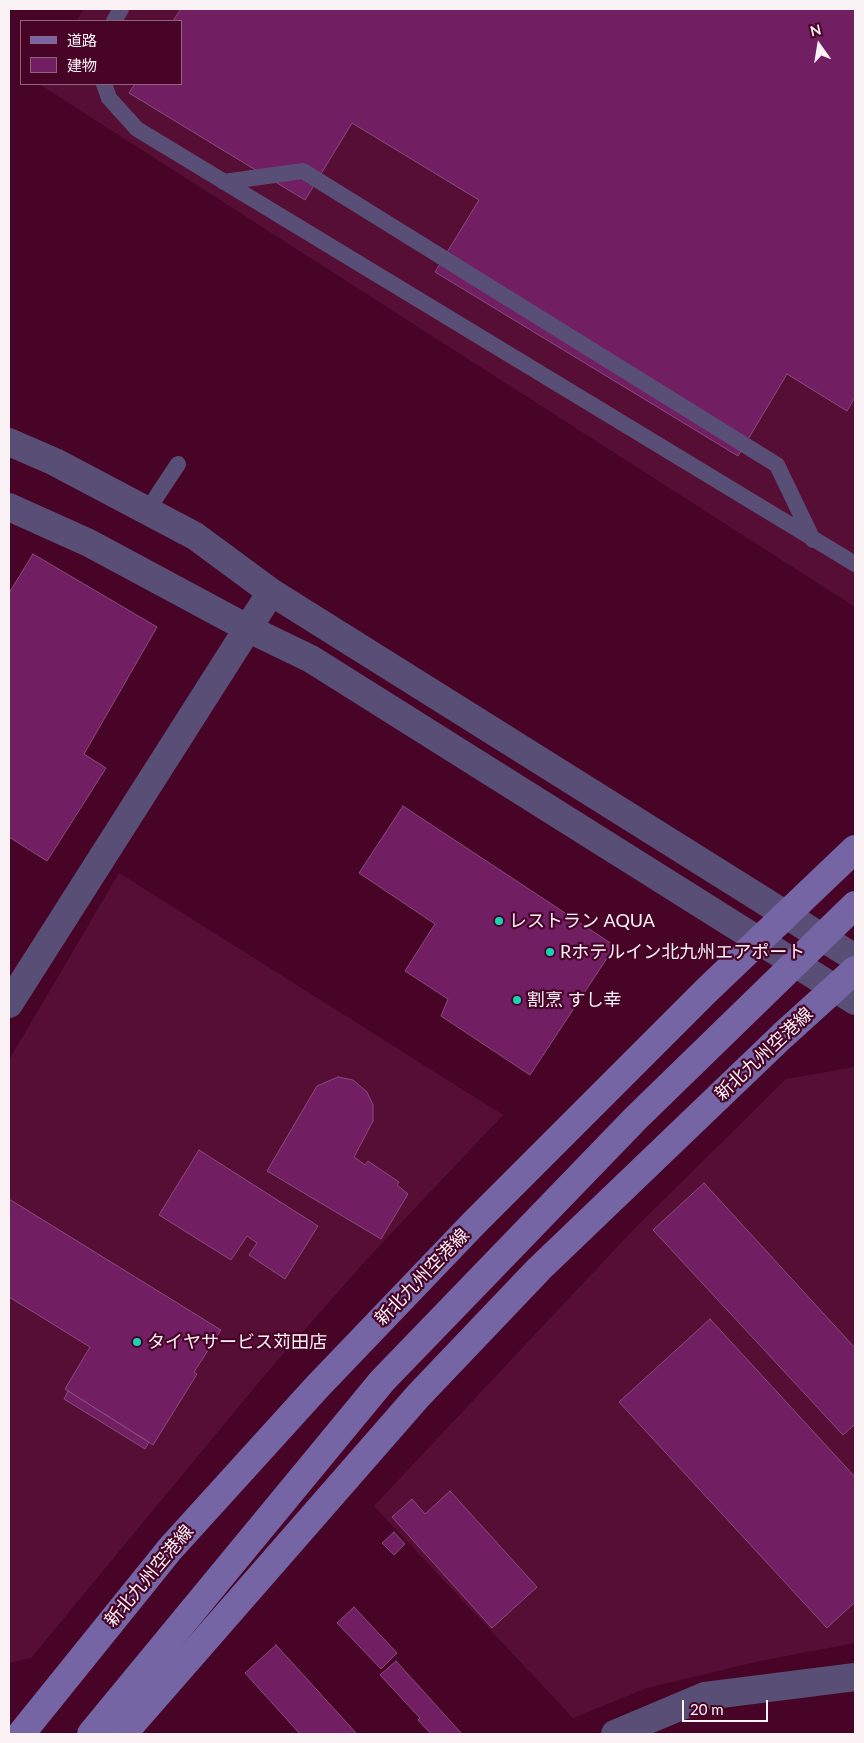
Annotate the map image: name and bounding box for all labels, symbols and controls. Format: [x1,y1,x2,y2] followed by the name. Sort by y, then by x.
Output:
[20,20,182,85] legend
[794,20,844,70] north arrow
[808,20,823,39] text: N
[67,31,97,49] text: 道路
[67,56,97,74] text: 建物
[509,910,655,932] place label: レストラン AQUA
[493,915,505,927] marker: レストラン AQUA
[560,941,805,963] place label: Rホテルイン北九州エアポート
[544,946,556,958] marker: Rホテルイン北九州エアポート
[527,989,622,1011] place label: 割烹 すし幸
[511,994,523,1006] marker: 割烹 すし幸
[711,1003,817,1105] street label: 新北九州空港線
[370,1224,474,1330] street label: 新北九州空港線
[147,1331,327,1353] place label: タイヤサービス苅田店
[131,1336,143,1348] marker: タイヤサービス苅田店
[100,1521,198,1631] street label: 新北九州空港線
[684,1690,770,1722] scale bar
[690,1700,724,1718] text: 20 m

